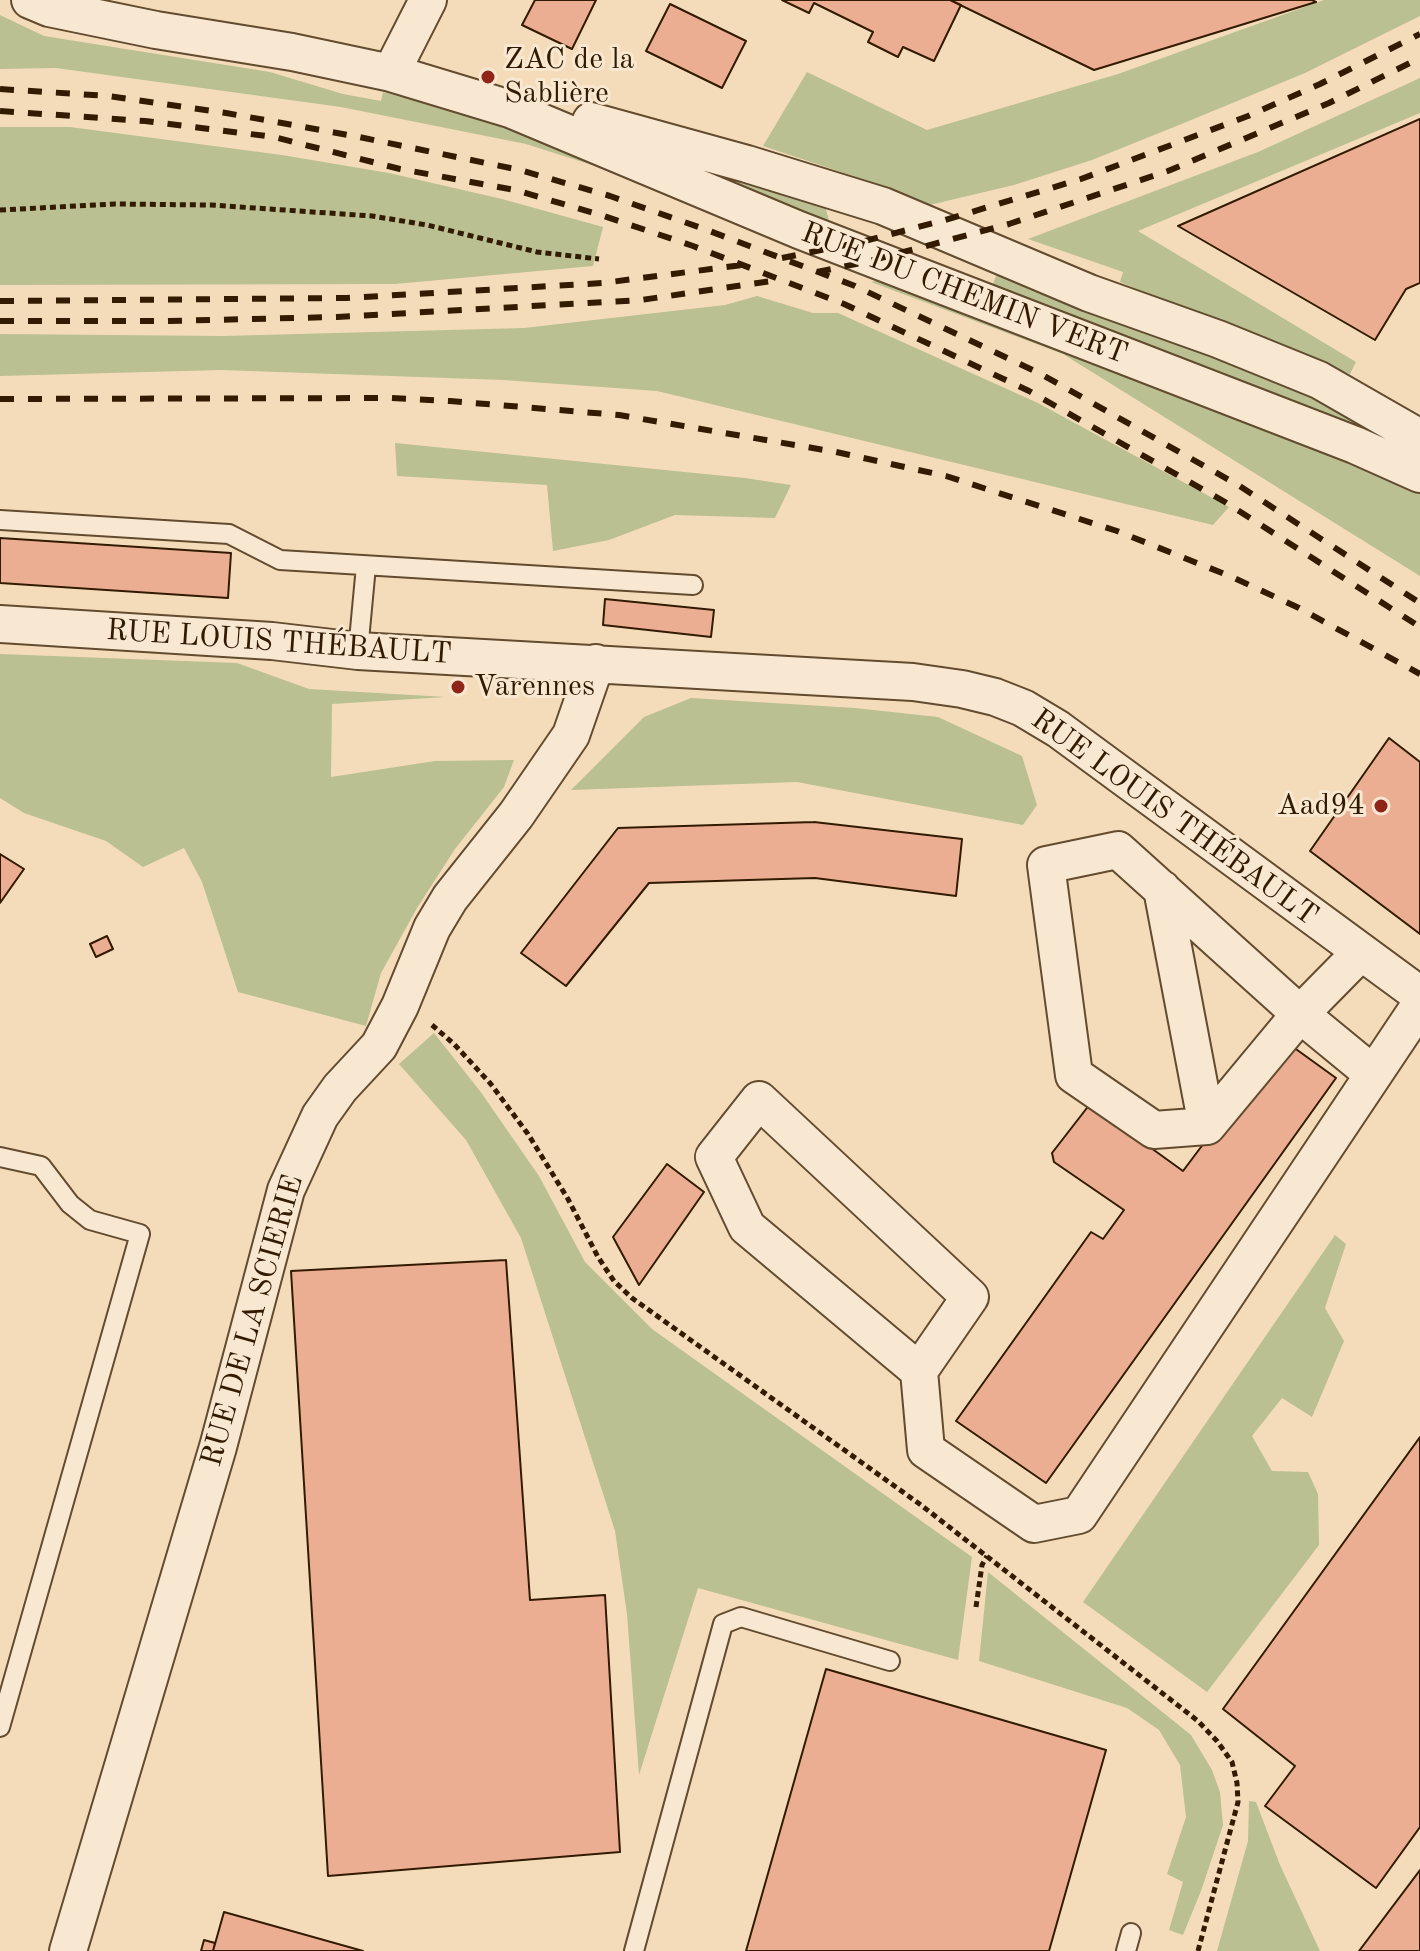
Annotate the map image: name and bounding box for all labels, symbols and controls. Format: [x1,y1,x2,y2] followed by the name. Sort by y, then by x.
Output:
[504,42,634,112] place label: ZAC de la Sablière
[479,68,497,86] marker: ZAC de la Sablière
[796,215,1132,373] street label: RUE DU CHEMIN VERT
[105,613,453,673] street label: RUE LOUIS THÉBAULT
[474,669,595,705] place label: Varennes
[449,678,467,696] marker: Varennes
[1023,702,1325,934] street label: RUE LOUIS THÉBAULT
[1277,788,1365,824] place label: Aad94
[1372,797,1390,815] marker: Aad94
[194,1171,312,1471] street label: RUE DE LA SCIERIE

